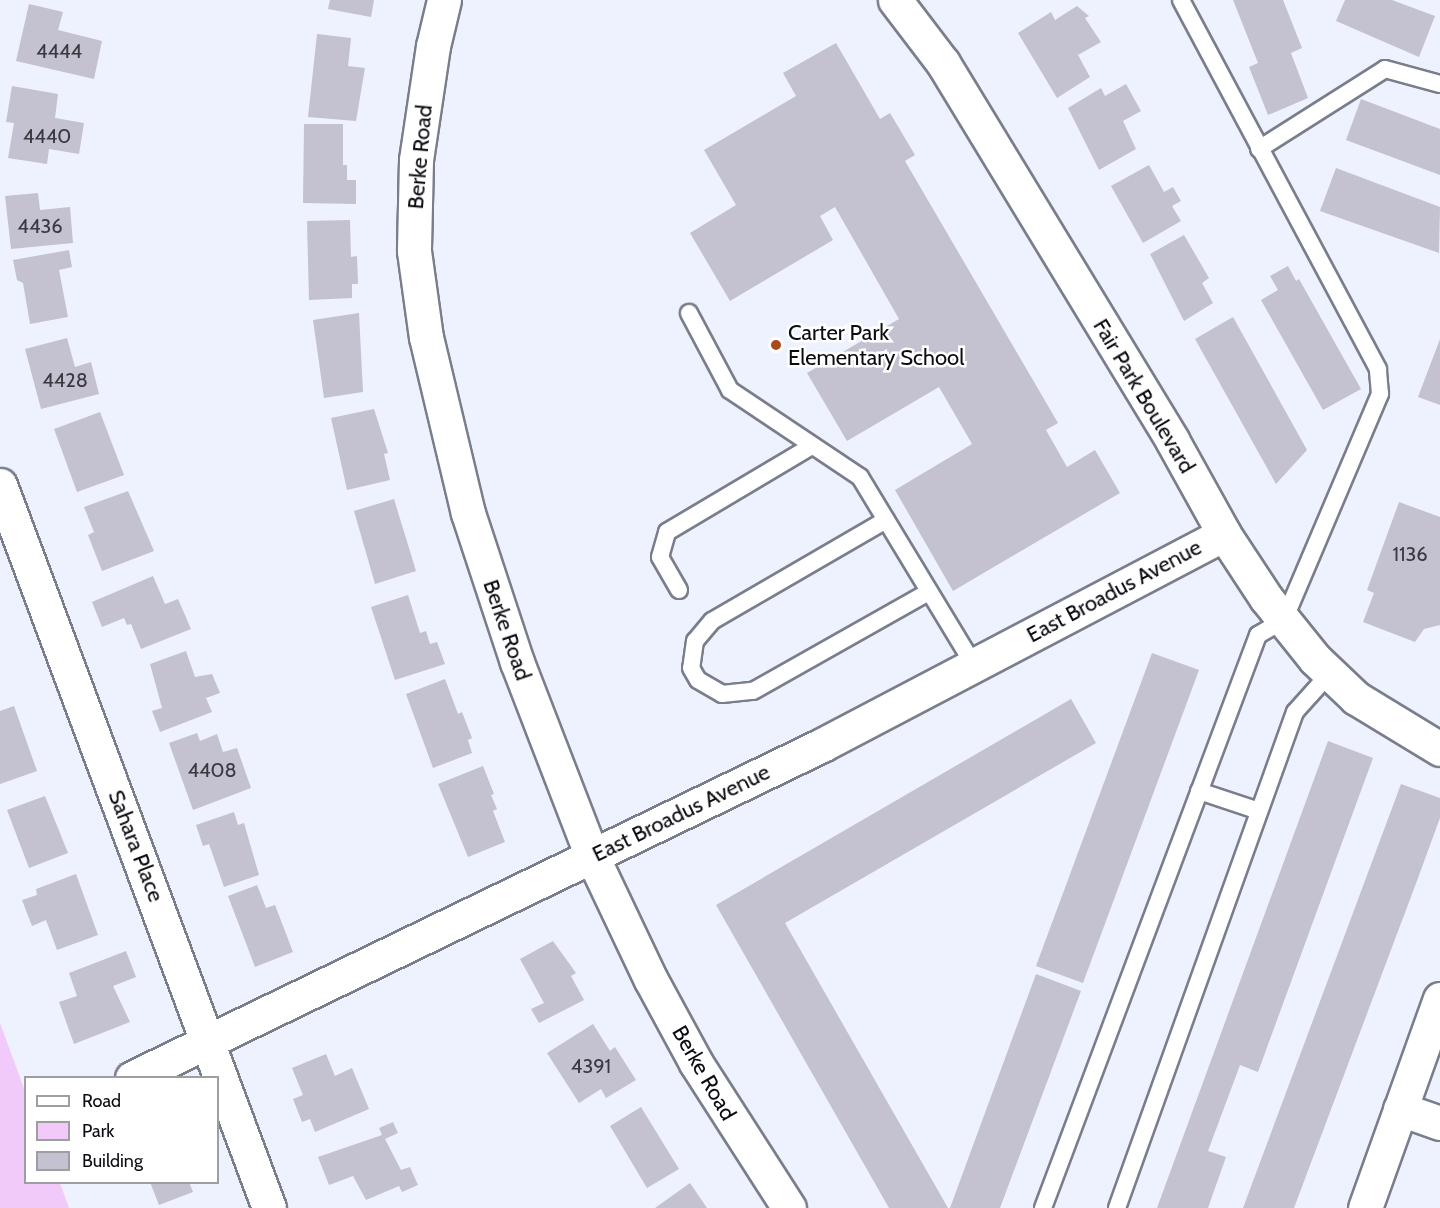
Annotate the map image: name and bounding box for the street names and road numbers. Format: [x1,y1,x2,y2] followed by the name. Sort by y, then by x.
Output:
[402,104,438,210] street label: Berke Road
[1088,314,1200,478] street label: Fair Park Boulevard
[1022,534,1206,648] street label: East Broadus Avenue
[477,576,537,684] street label: Berke Road
[588,759,774,867] street label: East Broadus Avenue
[103,786,169,906] street label: Sahara Place
[666,1021,742,1125] street label: Berke Road

